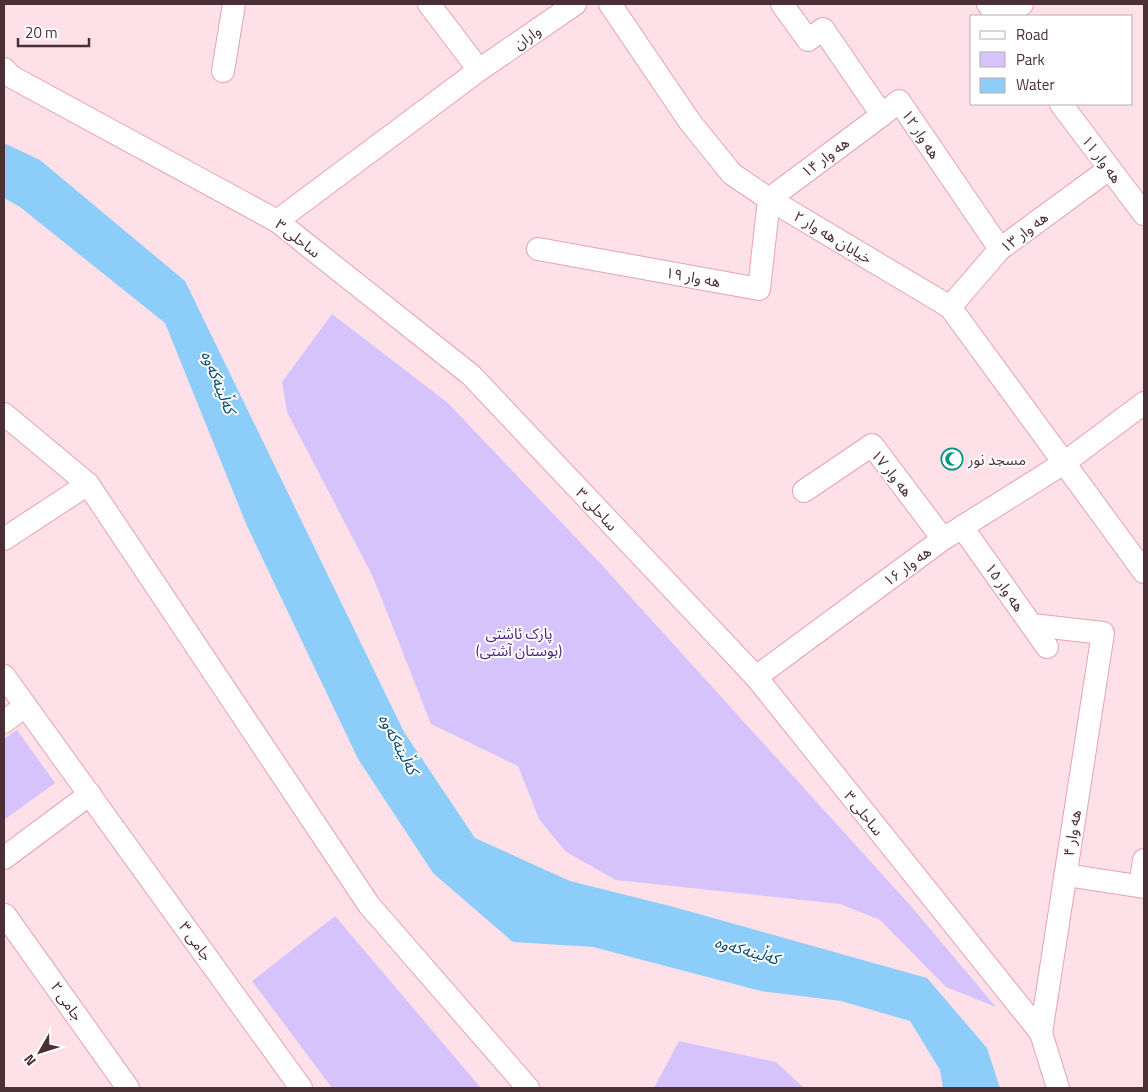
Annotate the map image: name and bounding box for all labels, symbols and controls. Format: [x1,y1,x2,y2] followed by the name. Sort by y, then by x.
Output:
[18,15,89,47] scale bar
[970,15,1133,105] legend
[508,19,546,55] street label: واران
[25,21,58,44] text: 20 m
[1016,23,1048,46] text: Road
[1016,48,1045,71] text: Park
[1016,73,1055,96] text: Water
[896,105,946,163] street label: هه وار ۱۲
[1076,130,1128,188] street label: هه وار ۱۱
[796,131,854,183] street label: هه وار ۱۴
[790,205,877,270] street label: خیابان هه وار ۲
[995,206,1053,258] street label: هه وار ۱۳
[270,213,326,263] street label: ساحلی ۳
[664,261,722,293] street label: هه وار ۱۹
[196,347,244,420] water label: کەڵینەکەوە
[866,444,918,502] street label: هه وار ۱۷
[940,447,964,471] mosque icon: مسجد نور
[967,448,1026,471] place label: مسجد نور
[571,482,623,536] street label: ساحلی ۳
[878,540,936,592] street label: هه وار ۱۶
[980,558,1030,616] street label: هه وار ۱۵
[476,622,562,662] park label: پارک ئاشتی (بوستان آشتی)
[373,709,427,782] water label: کەڵینەکەوە
[839,785,890,841] street label: ساحلی ۳
[1057,808,1087,858] street label: هه وار ۴
[174,916,218,966] street label: جامی ۳
[712,929,785,972] water label: کەڵینەکەوە
[45,976,89,1026] street label: جامی ۲
[15,1027,65,1077] north arrow
[18,1050,41,1071] text: N

